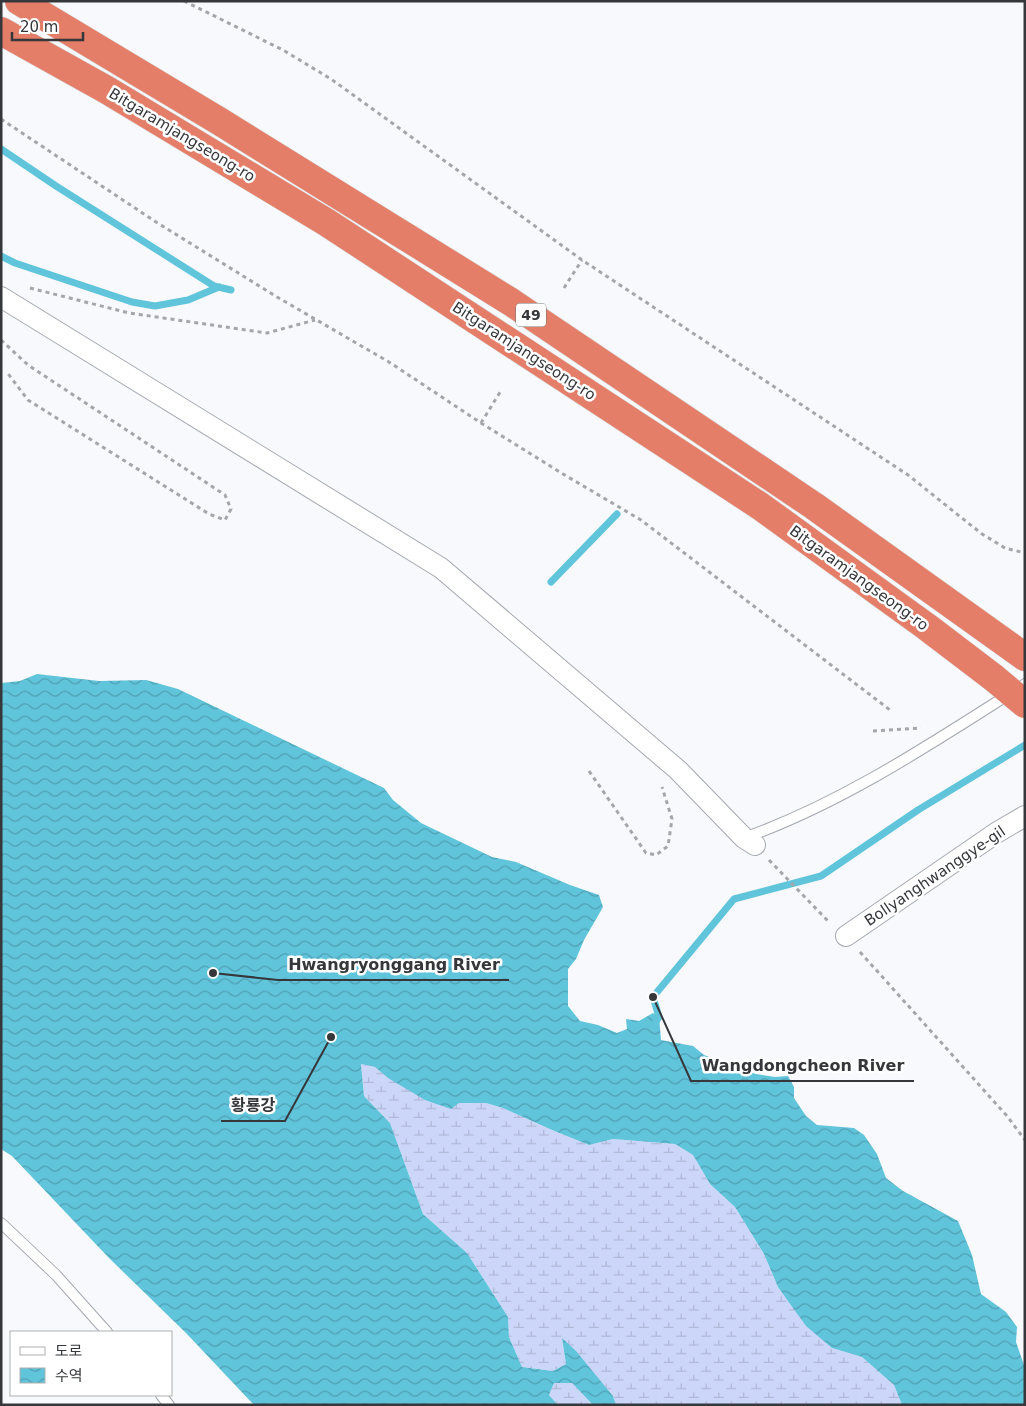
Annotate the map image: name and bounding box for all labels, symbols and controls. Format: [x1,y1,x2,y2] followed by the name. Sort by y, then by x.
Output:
[12,10,84,42] scale bar
[20,18,58,36] text: 20 m
[106,84,258,186] street label: Bitgaramjangseong-ro
[449,298,599,404] street label: Bitgaramjangseong-ro
[516,304,546,326] road number: 49
[786,522,932,634] street label: Bitgaramjangseong-ro
[861,822,1009,930] street label: Bollyanghwanggye-gil
[278,949,509,980] callout: Hwangryonggang River
[288,955,500,974] text: Hwangryonggang River
[691,1050,914,1081] callout: Wangdongcheon River
[702,1056,904,1075] text: Wangdongcheon River
[221,1090,285,1121] callout: 황룡강
[231,1096,275,1115] text: 황룡강
[10,1331,172,1396] legend
[55,1342,83,1360] text: 도로
[55,1367,83,1385] text: 수역

